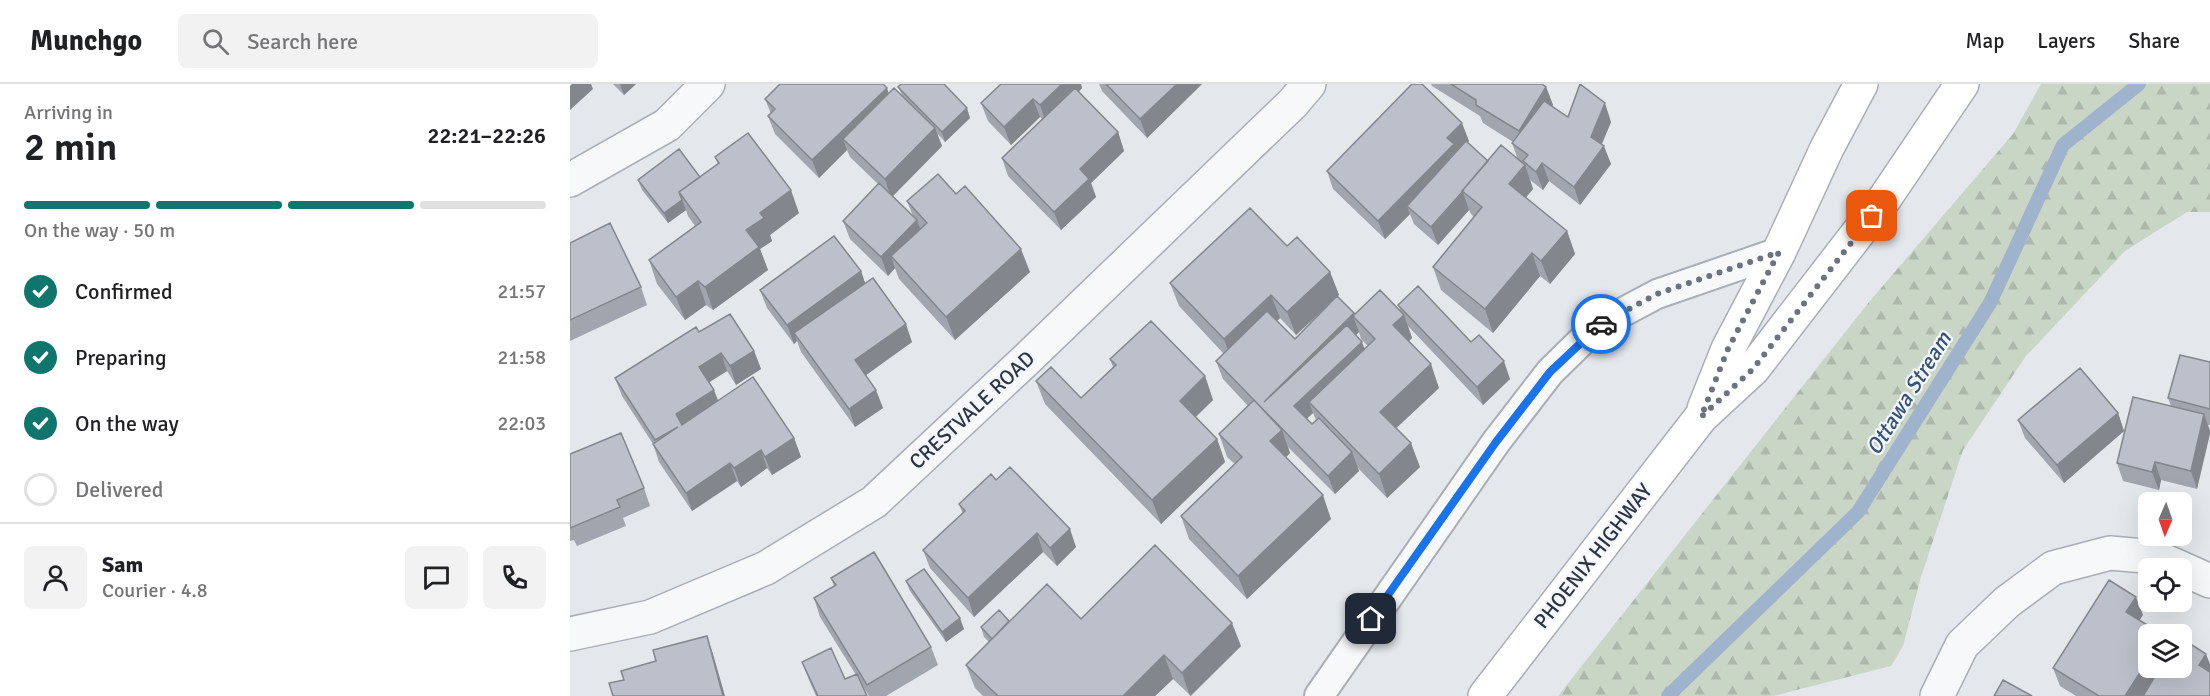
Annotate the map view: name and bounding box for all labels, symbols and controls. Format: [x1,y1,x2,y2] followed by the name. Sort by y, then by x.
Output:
[178,14,598,68] search box
[30,24,142,58] text: Munchgo
[199,25,232,58] icon: search
[247,28,358,55] text: Search here
[1966,28,2004,54] text: Map
[2037,28,2095,54] text: Layers
[2128,28,2180,54] text: Share
[24,100,113,125] text: Arriving in
[428,122,546,149] text: 22:21–22:26
[24,123,117,171] text: 2 min
[1846,190,1897,241] pin
[1855,199,1888,232] icon: bag
[24,218,175,243] text: On the way · 50 m
[24,275,57,308] icon: check
[75,278,173,305] text: Confirmed
[497,279,546,304] text: 21:57
[1571,294,1631,354] courier
[1585,308,1618,341] icon: car
[1860,326,1958,460] water label: Ottawa Stream
[24,341,57,374] icon: check
[75,344,167,371] text: Preparing
[497,345,546,370] text: 21:58
[904,345,1040,475] street label: CRESTVALE ROAD
[24,407,57,440] icon: check
[75,410,179,437] text: On the way
[497,411,546,436] text: 22:03
[75,476,163,503] text: Delivered
[1528,478,1658,634] street label: PHOENIX HIGHWAY
[2138,492,2192,546] north arrow
[2138,492,2192,678] map controls
[24,546,87,609] button: person
[405,546,468,609] button: chat
[483,546,546,609] button: phone
[102,551,143,578] text: Sam
[2138,558,2192,612] button: locate
[102,578,208,603] text: Courier · 4.8
[1345,593,1396,644] pin
[1354,602,1387,635] icon: home
[2138,624,2192,678] button: layers

